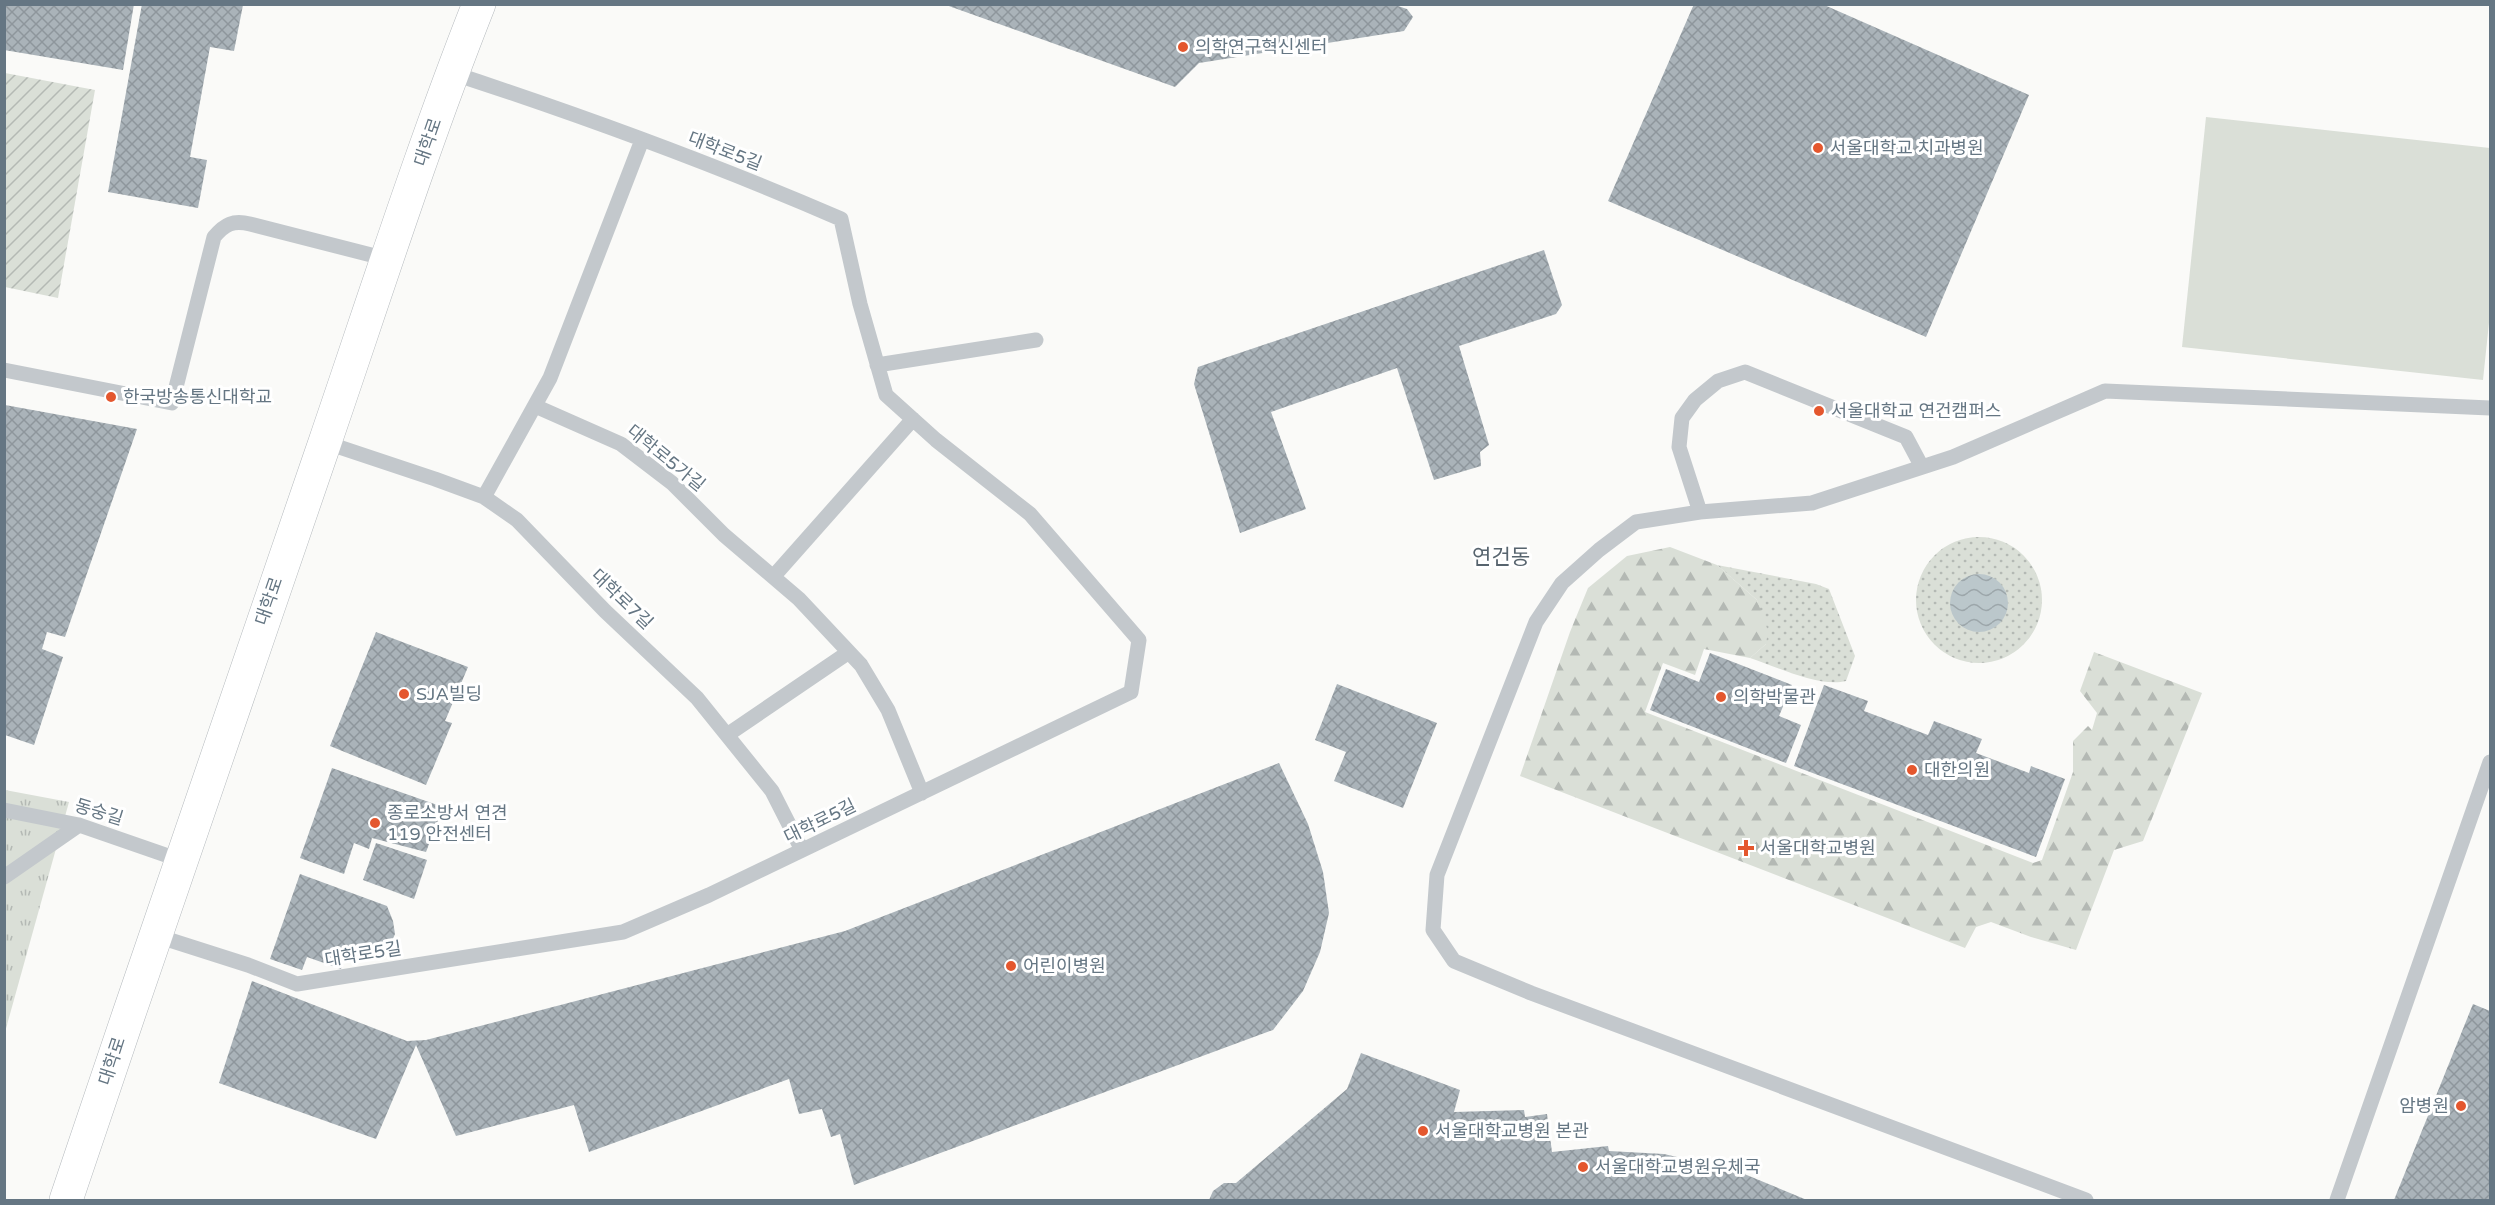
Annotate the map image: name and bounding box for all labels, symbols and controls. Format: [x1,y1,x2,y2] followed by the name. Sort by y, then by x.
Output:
[1195,36,1327,58] place label: 의학연구혁신센터
[1176,40,1190,54] marker: 의학연구혁신센터
[410,115,446,169] street label: 대학로
[685,127,765,175] street label: 대학로5길
[1830,137,1984,159] place label: 서울대학교 치과병원
[1811,141,1825,155] marker: 서울대학교 치과병원
[123,386,272,408] place label: 한국방송통신대학교
[104,390,118,404] marker: 한국방송통신대학교
[1831,400,2001,422] place label: 서울대학교 연건캠퍼스
[1812,404,1826,418] marker: 서울대학교 연건캠퍼스
[623,420,709,496] street label: 대학로5가길
[1472,545,1530,570] district label: 연건동
[586,564,658,634] street label: 대학로7길
[251,574,287,628] street label: 대학로
[416,683,482,705] place label: SJA빌딩
[1733,686,1816,708] place label: 의학박물관
[397,687,411,701] marker: SJA빌딩
[1714,690,1728,704] marker: 의학박물관
[1924,759,1990,781] place label: 대한의원
[1905,763,1919,777] marker: 대한의원
[72,794,126,830] street label: 동숭길
[780,794,860,848] street label: 대학로5길
[387,802,508,845] place label: 종로소방서 연견 119 안전센터
[368,816,382,830] marker: 종로소방서 연견 119 안전센터
[1760,837,1876,859] place label: 서울대학교병원
[1737,839,1755,857] marker: 서울대학교병원
[323,937,403,971] street label: 대학로5길
[1023,955,1106,977] place label: 어린이병원
[1004,959,1018,973] marker: 어린이병원
[94,1034,130,1088] street label: 대학로
[2399,1095,2449,1117] place label: 암병원
[2454,1099,2468,1113] marker: 암병원
[1435,1120,1589,1142] place label: 서울대학교병원 본관
[1416,1124,1430,1138] marker: 서울대학교병원 본관
[1595,1156,1761,1178] place label: 서울대학교병원우체국
[1576,1160,1590,1174] marker: 서울대학교병원우체국

